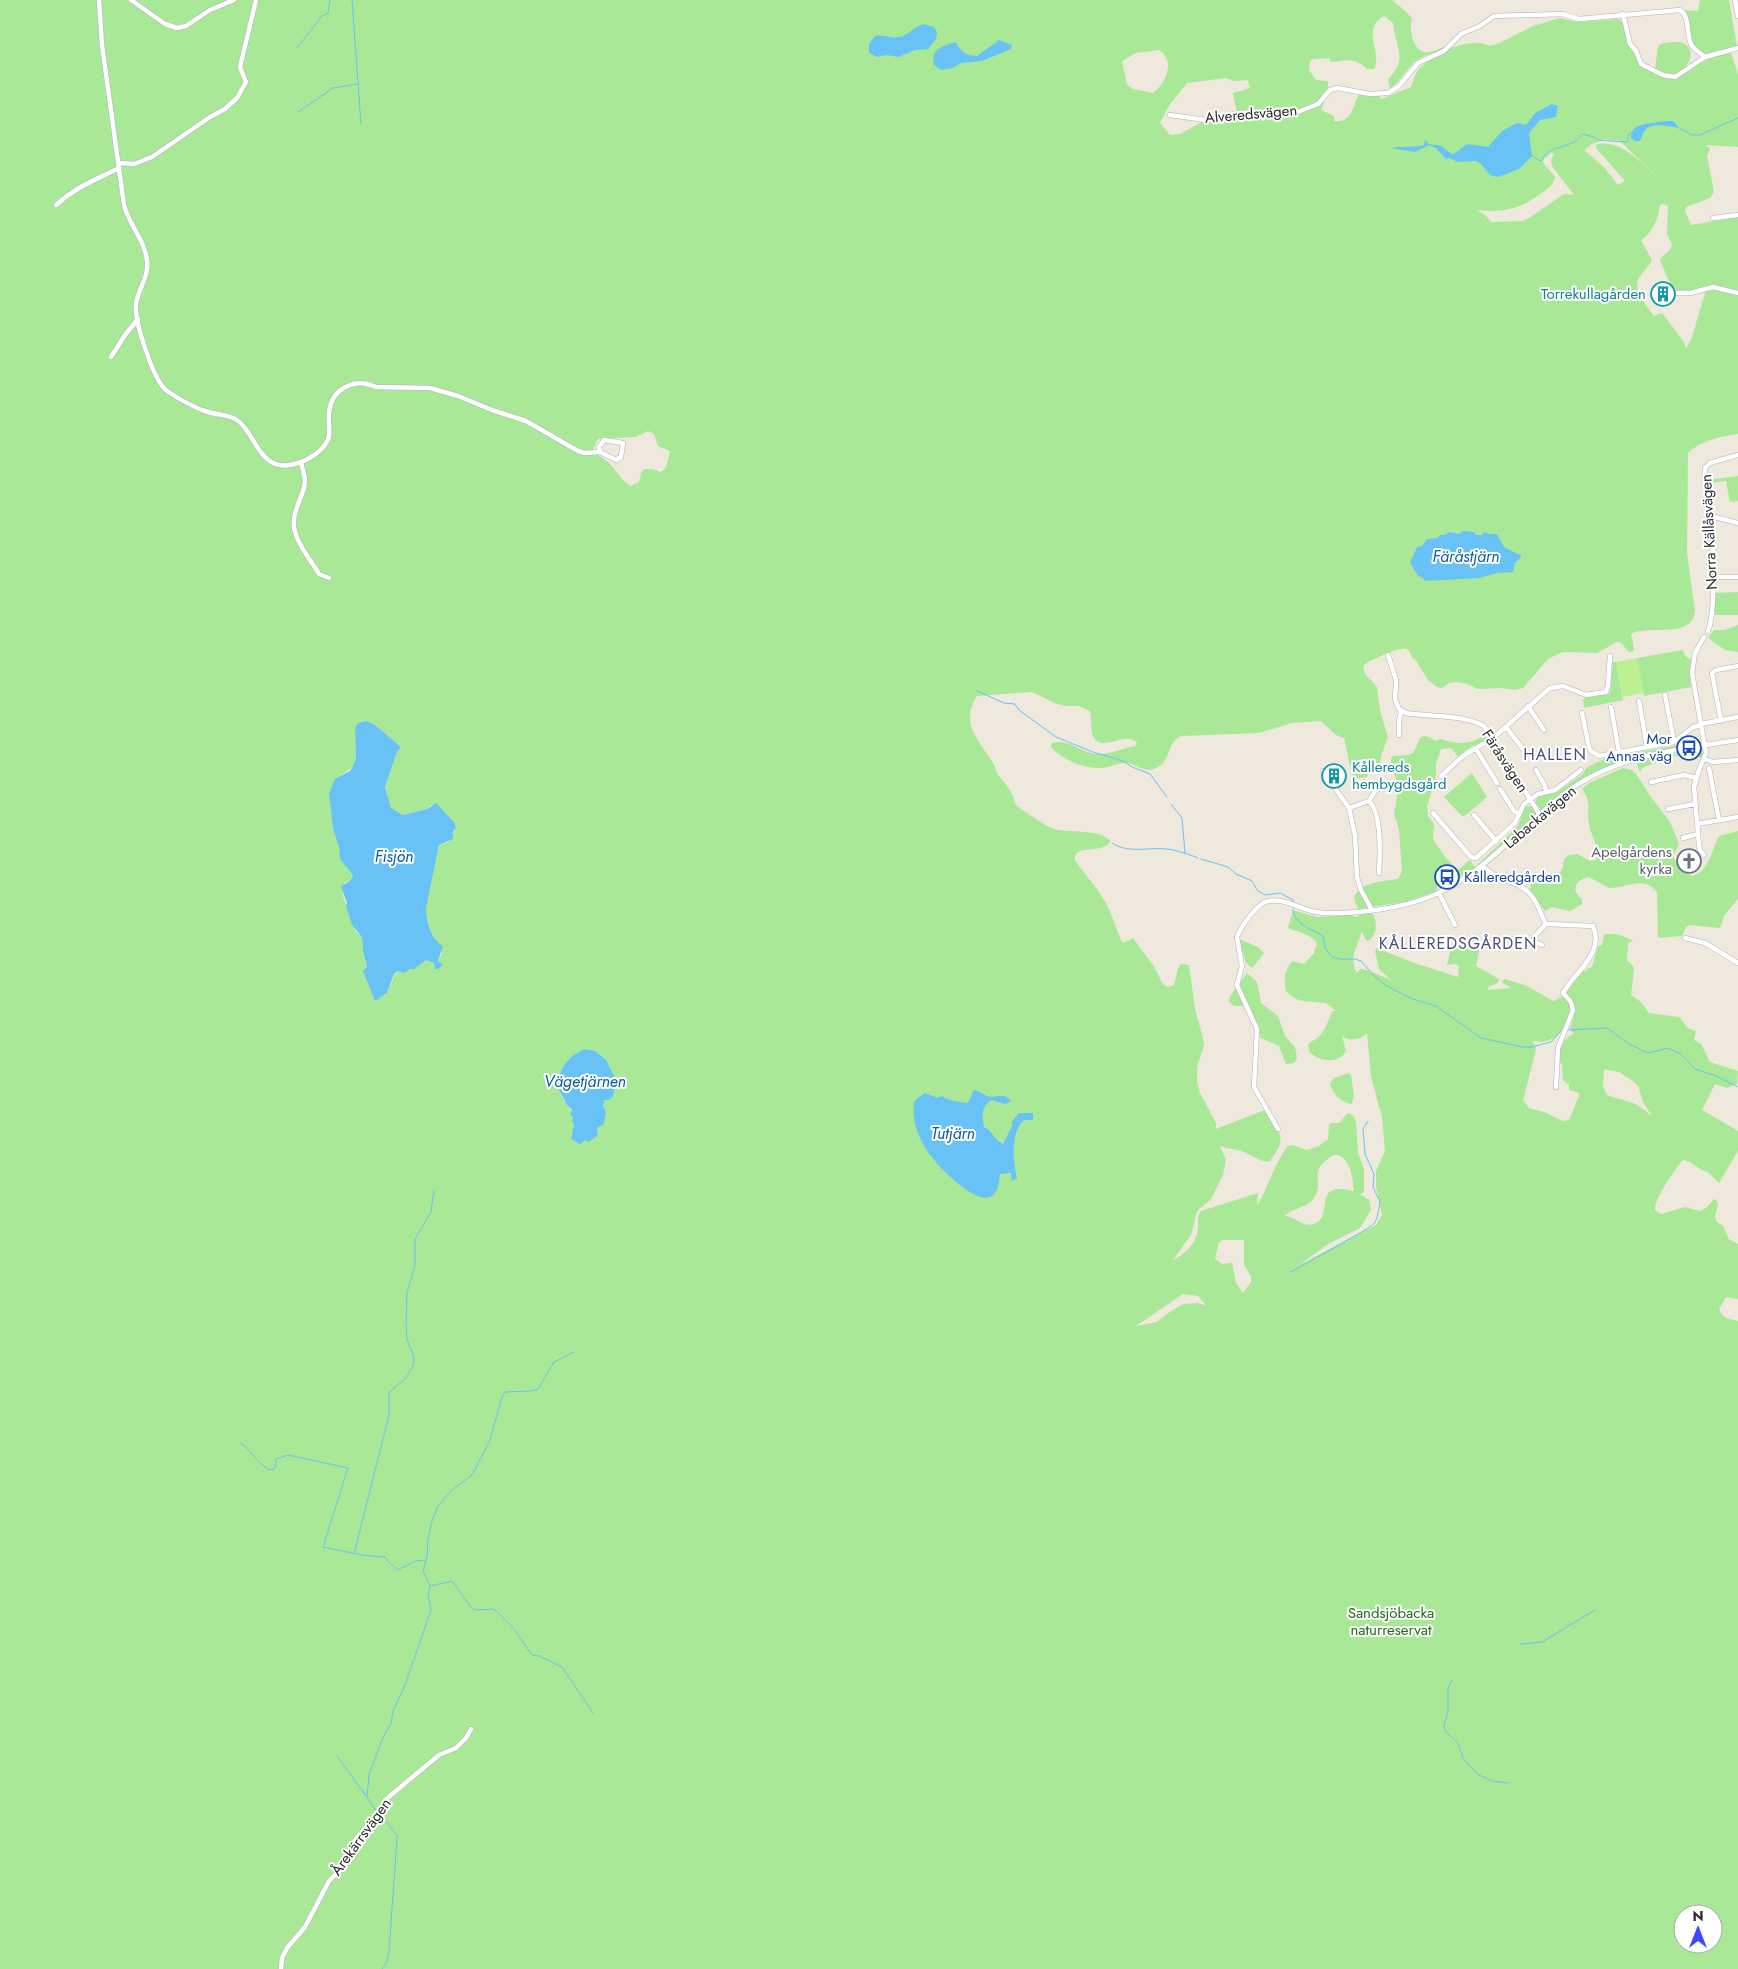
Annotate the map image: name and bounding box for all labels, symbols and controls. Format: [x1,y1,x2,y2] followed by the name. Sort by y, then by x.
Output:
[1204,99,1298,129] street label: Alveredsvägen
[1650,281,1676,307] building icon: Torrekullagården
[1541,283,1646,305] place label: Torrekullagården
[1695,474,1723,590] street label: Norra Källåsvägen
[1433,545,1499,568] water label: Färåstjärn
[1476,725,1534,797] street label: Färåsvägen
[1606,728,1673,767] place label: Mor Annas väg
[1676,735,1702,761] bus stop icon: Mor Annas väg
[1523,743,1587,766] district label: HALLEN
[1352,756,1447,795] place label: Kållereds hembygdsgård
[1321,763,1347,789] building icon: Kållereds hembygdsgård
[1499,780,1581,854] street label: Labackavägen
[1591,841,1672,880] place label: Apelgårdens kyrka
[375,845,413,868] water label: Fisjön
[1676,848,1702,874] church icon: Apelgårdens kyrka
[1434,864,1460,890] bus stop icon: Kålleredgården
[1464,866,1561,888] place label: Kålleredgården
[1379,932,1537,955] district label: KÅLLEREDSGÅRDEN
[544,1070,626,1093] water label: Vägetjärnen
[931,1122,975,1145] water label: Tutjärn
[1348,1602,1434,1641] park label: Sandsjöbacka naturreservat
[325,1794,397,1880] street label: Årekärrsvägen
[1673,1904,1723,1954] north arrow
[1692,1906,1704,1926] text: N

